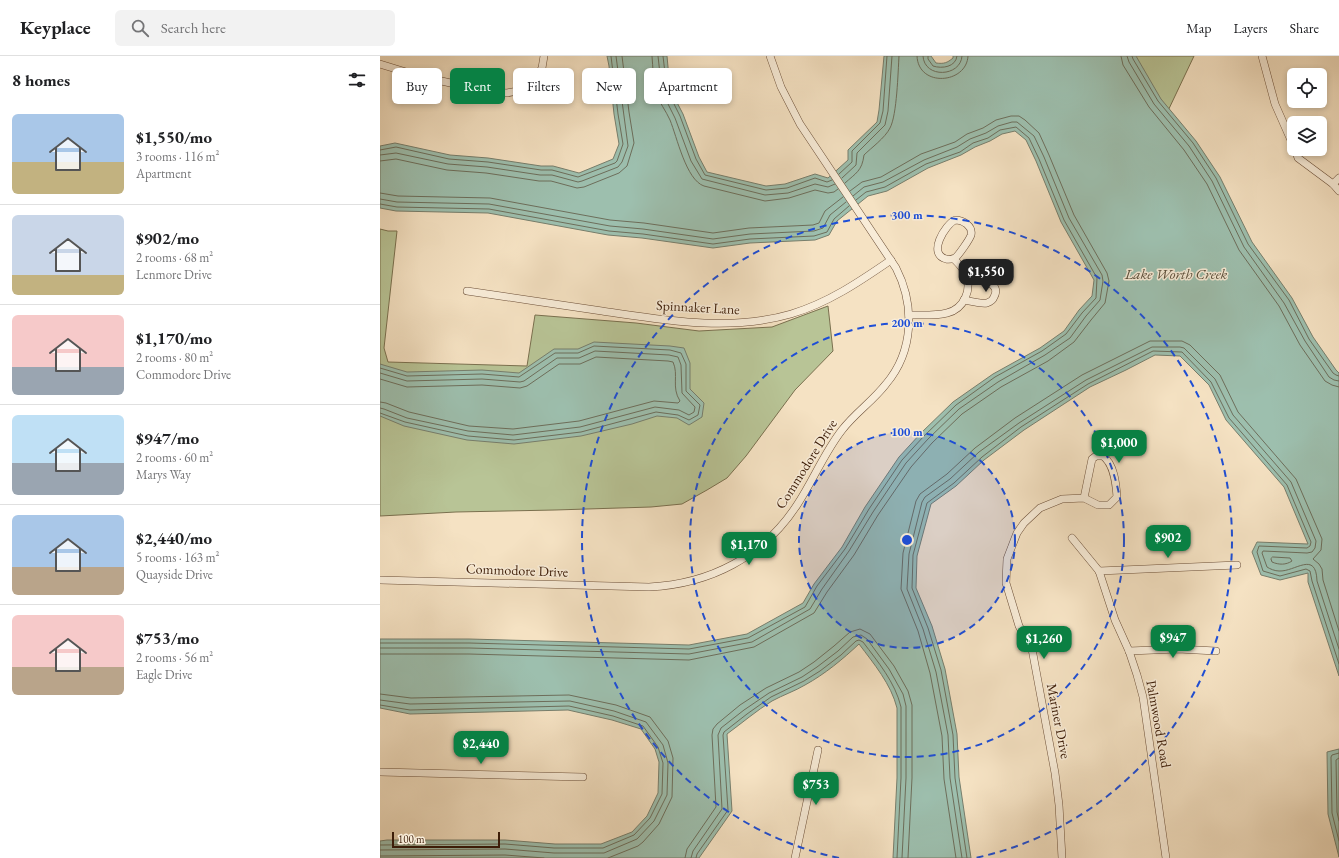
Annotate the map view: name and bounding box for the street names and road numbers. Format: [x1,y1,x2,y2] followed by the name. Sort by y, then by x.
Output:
[656,296,741,318] street label: Spinnaker Lane
[771,415,841,512] street label: Commodore Drive
[465,559,569,581] street label: Commodore Drive
[1142,679,1176,770] street label: Palmwood Road
[1043,682,1075,761] street label: Mariner Drive

